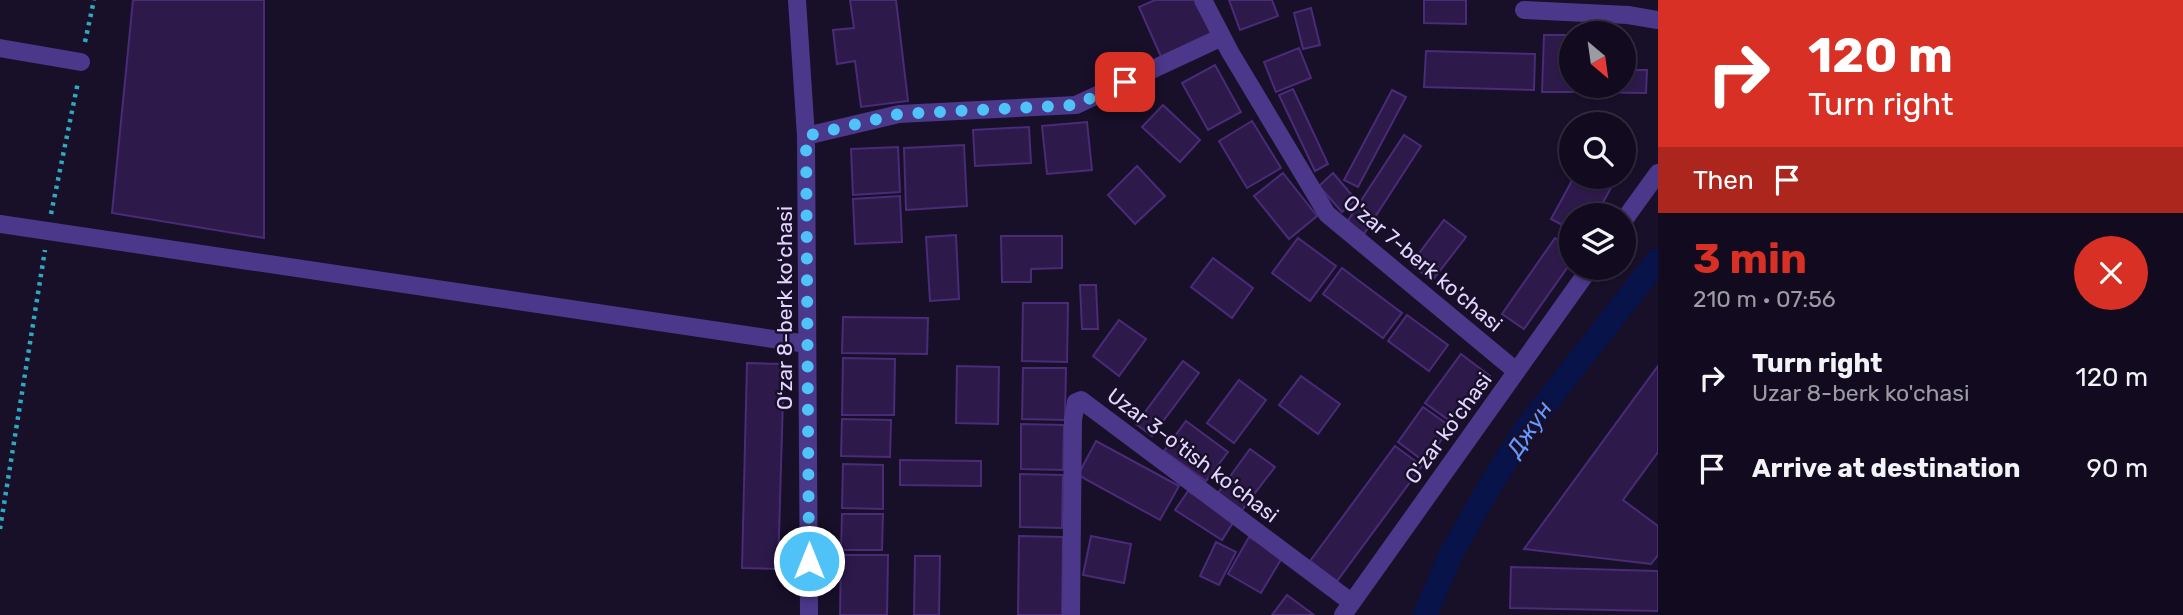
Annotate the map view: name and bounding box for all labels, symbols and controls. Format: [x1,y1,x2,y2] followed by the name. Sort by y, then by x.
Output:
[1559,21,1636,98] north arrow
[1559,21,1636,280] map controls
[1808,26,1953,84] text: 120 m
[1693,28,1784,119] icon: right
[1095,52,1155,112] pin
[1106,63,1144,101] icon: arrive
[1808,85,1953,123] text: Turn right
[1559,112,1636,189] button: search
[1768,161,1806,199] icon: arrive
[1693,165,1754,196] text: Then
[1339,189,1507,337] street label: O'zar 7-berk ko'chasi
[1559,203,1636,280] button: layers
[772,206,797,410] street label: Oʻzar 8-berk koʻchasi
[1693,234,1807,284] text: 3 min
[2074,236,2148,310] button: close
[1693,285,1836,313] text: 210 m · 07:56
[1752,348,1882,379] text: Turn right
[1693,359,1731,397] icon: right
[2076,362,2148,393] text: 120 m
[1399,368,1497,488] street label: O'zar ko'chasi
[1752,379,1970,407] text: Uzar 8-berk ko'chasi
[1102,382,1284,528] street label: Uzar 3-o'tish ko'chasi
[1499,396,1558,464] water label: Джун
[1693,450,1731,488] icon: arrive
[1752,453,2020,484] text: Arrive at destination
[2087,453,2148,484] text: 90 m
[772,524,846,598] position arrow

